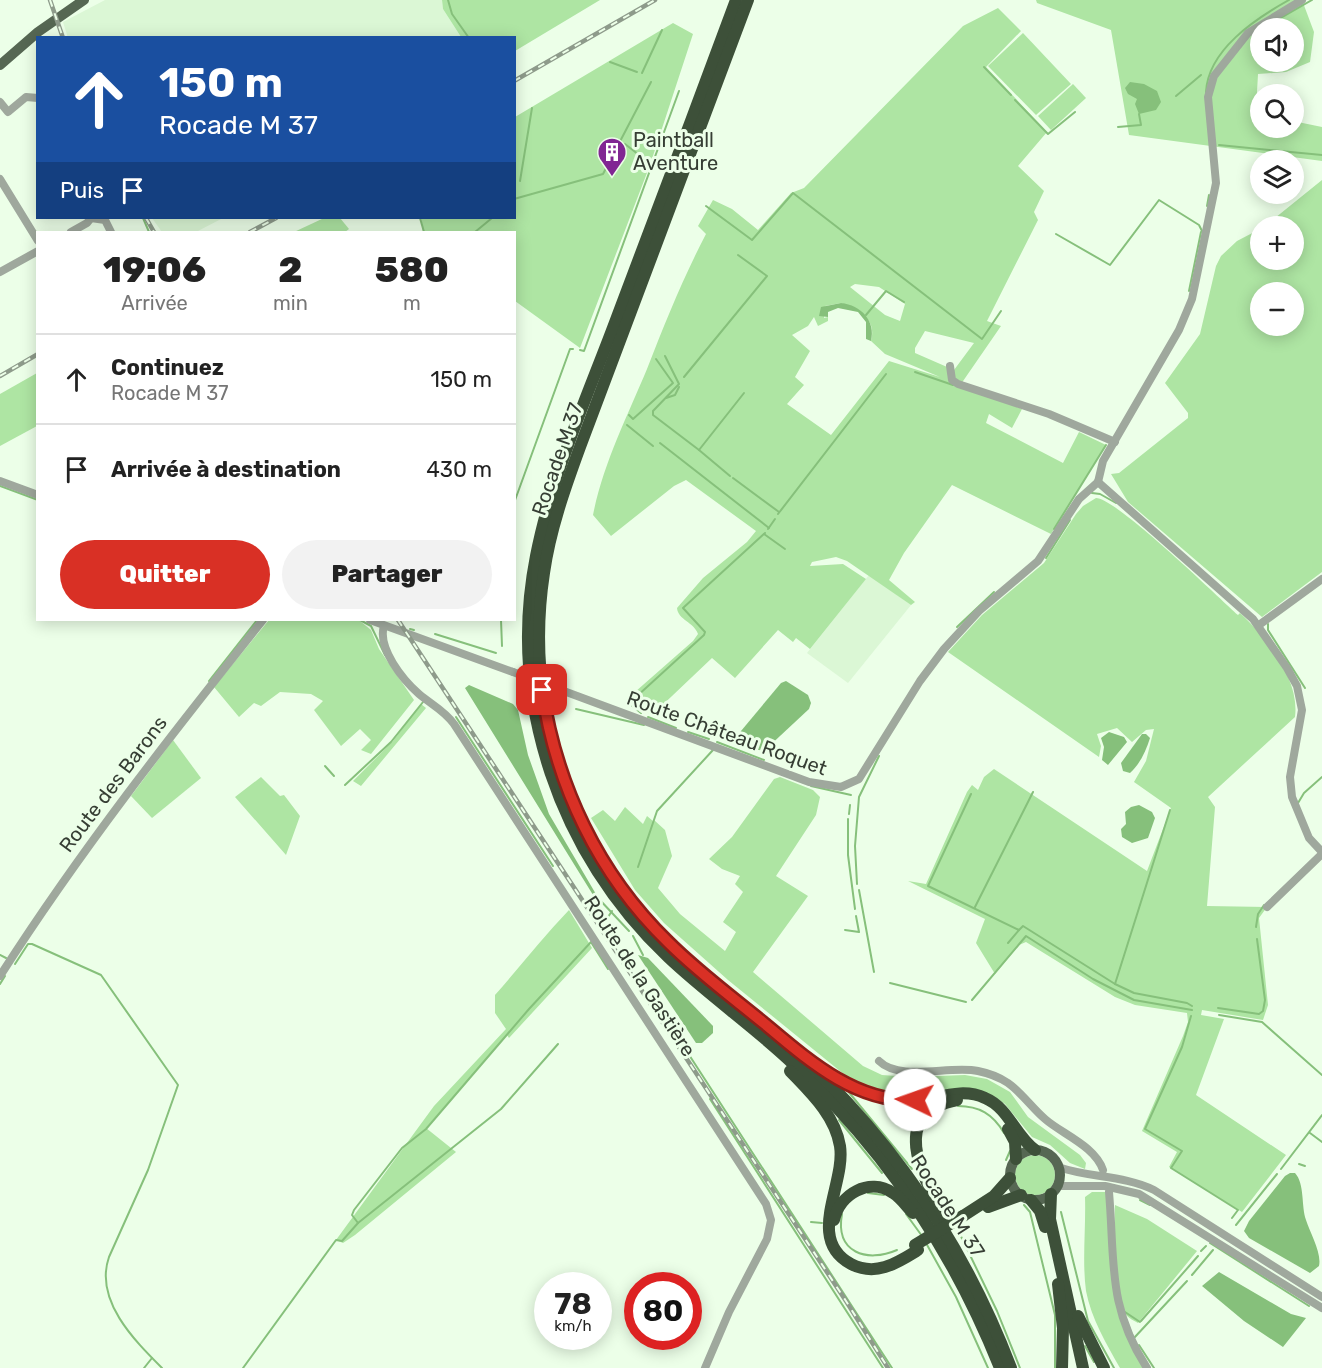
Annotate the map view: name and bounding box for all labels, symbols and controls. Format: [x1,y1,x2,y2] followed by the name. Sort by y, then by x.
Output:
[1250,18,1304,336] map controls
[1250,18,1304,72] button: sound
[159,58,283,108] text: 150 m
[60,60,138,138] icon: ahead
[1250,84,1304,138] button: search
[159,109,318,141] text: Rocade M 37
[633,128,718,175] place label: Paintball Aventure
[596,136,628,178] building icon: Paintball Aventure
[1250,150,1304,204] button: layers
[116,174,149,207] icon: arrive
[60,177,104,204] text: Puis
[1250,216,1304,270] button: +
[103,248,206,291] text: 19:06
[278,248,303,291] text: 2
[375,248,449,291] text: 580
[1250,282,1304,336] button: −
[121,291,188,315] text: Arrivée
[273,291,308,315] text: min
[403,291,421,315] text: m
[111,354,224,381] text: Continuez
[60,363,93,396] icon: ahead
[431,366,492,393] text: 150 m
[111,381,229,405] text: Rocade M 37
[527,399,587,519] street label: Rocade M 37
[60,453,93,486] icon: arrive
[111,456,341,483] text: Arrivée à destination
[426,456,492,483] text: 430 m
[60,540,270,609] button: Quitter
[282,540,492,609] button: Partager
[516,664,567,715] pin
[525,673,558,706] icon: arrive
[624,686,831,780] street label: Route Château Roquet
[54,711,172,857] street label: Route des Barons
[579,891,701,1061] street label: Route de la Gastière
[883,1068,947,1132] position arrow
[906,1150,990,1262] street label: Rocade M 37
[624,1272,702,1350] speed limit sign: 80
[554,1286,592,1322] text: 78
[554,1317,592,1335] text: km/h

